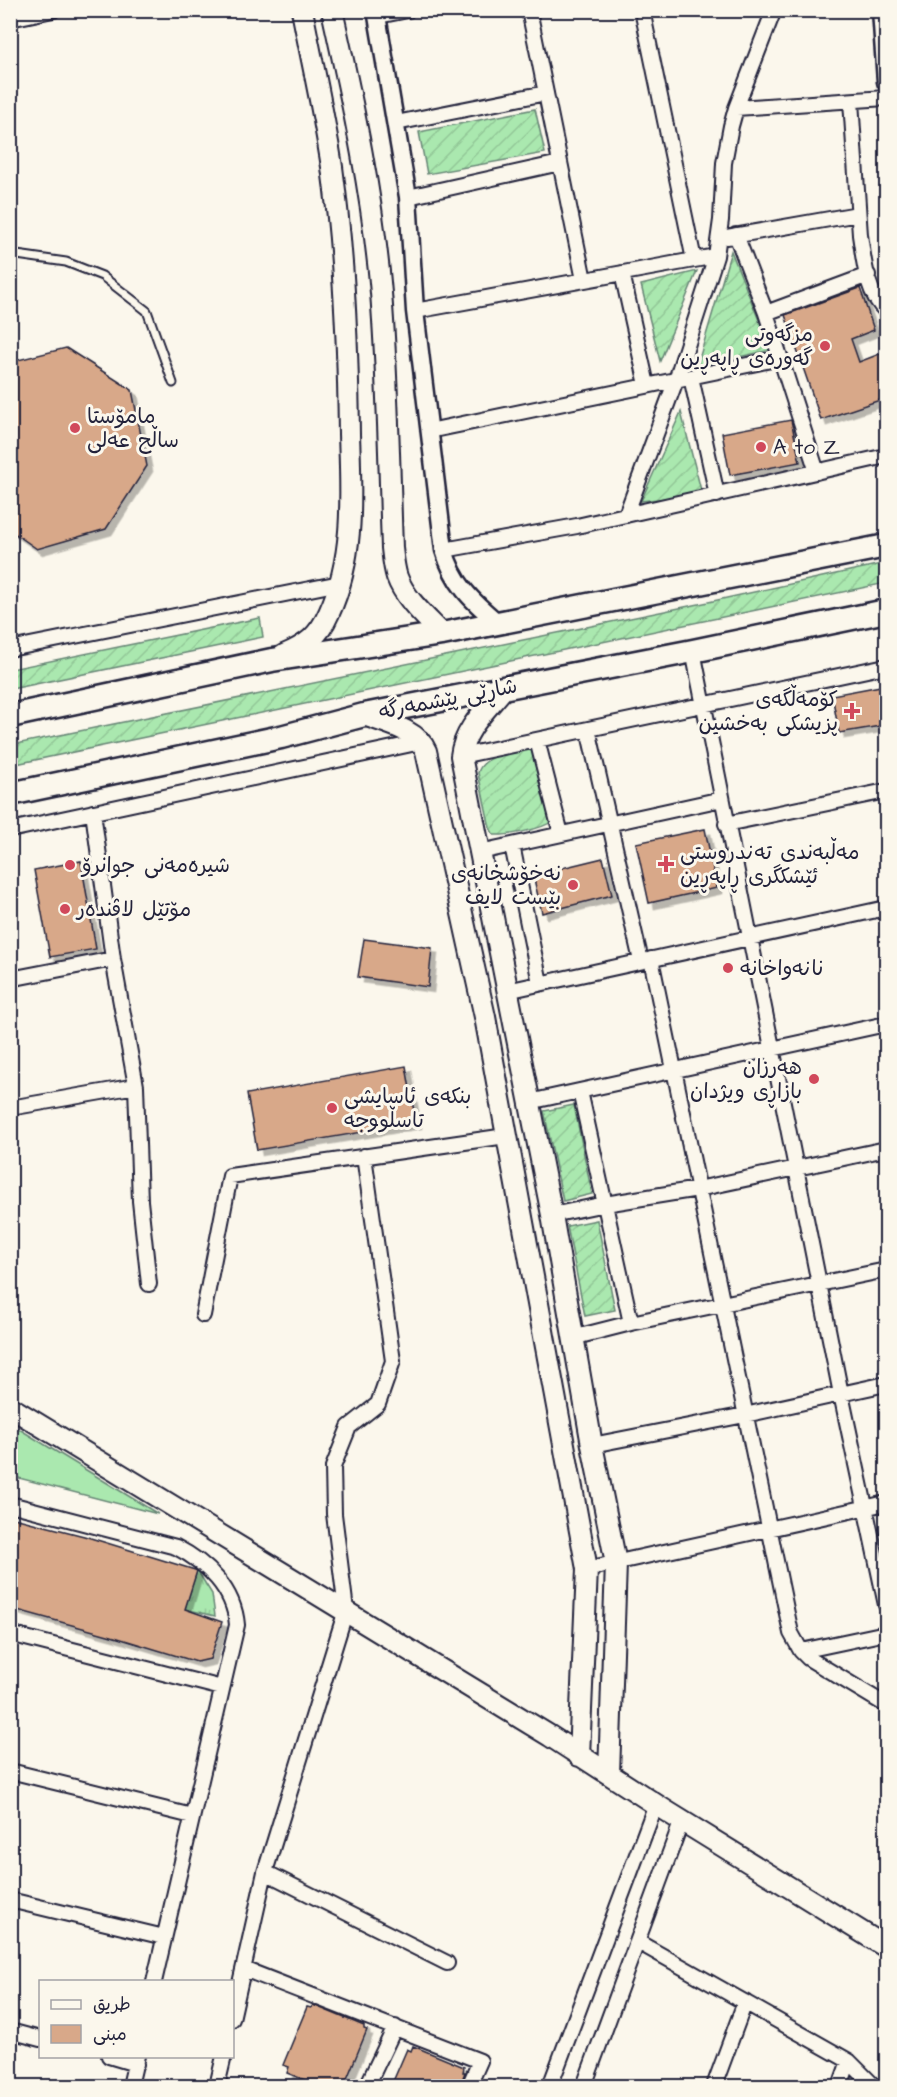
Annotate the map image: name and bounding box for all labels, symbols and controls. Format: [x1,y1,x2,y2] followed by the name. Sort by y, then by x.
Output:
[680,320,813,375] place label: مزگەوتی گەورەی ڕاپەڕین
[818,339,832,353] marker: مزگەوتی گەورەی ڕاپەڕین
[87,402,179,455] place label: مامۆستا ساڵح عەلی
[68,421,82,435] marker: مامۆستا ساڵح عەلی
[773,433,840,462] place label: A to Z
[754,440,768,454] marker: A to Z
[376,671,520,729] street label: شاڕێی پێشمەرگە
[699,684,838,738] place label: کۆمەڵگەی پزیشکی بەخشین
[843,702,861,720] marker: کۆمەڵگەی پزیشکی بەخشین
[680,837,860,893] place label: مەڵبەندی تەندروستی ئێشکگری ڕاپەڕین
[80,851,230,880] place label: شیرەمەنی جوانرۆ
[657,855,675,873] marker: مەڵبەندی تەندروستی ئێشکگری ڕاپەڕین
[63,858,77,872] marker: شیرەمەنی جوانرۆ
[451,859,561,912] place label: نەخۆشخانەی بێست لایف
[566,878,580,892] marker: نەخۆشخانەی بێست لایف
[75,895,191,924] place label: مۆتێل لاڤندەر
[58,902,72,916] marker: مۆتێل لاڤندەر
[740,954,823,983] place label: نانەواخانە
[721,961,735,975] marker: نانەواخانە
[690,1053,802,1108] place label: ھەرزان بازاڕی ویژدان
[807,1072,821,1086] marker: ھەرزان بازاڕی ویژدان
[344,1082,471,1135] place label: بنکەی ئاسایشی تاسڵووجە
[325,1101,339,1115] marker: بنکەی ئاسایشی تاسڵووجە
[39,1980,234,2058] legend
[93,1992,131,2017] text: طريق
[93,2022,127,2047] text: مبنى

